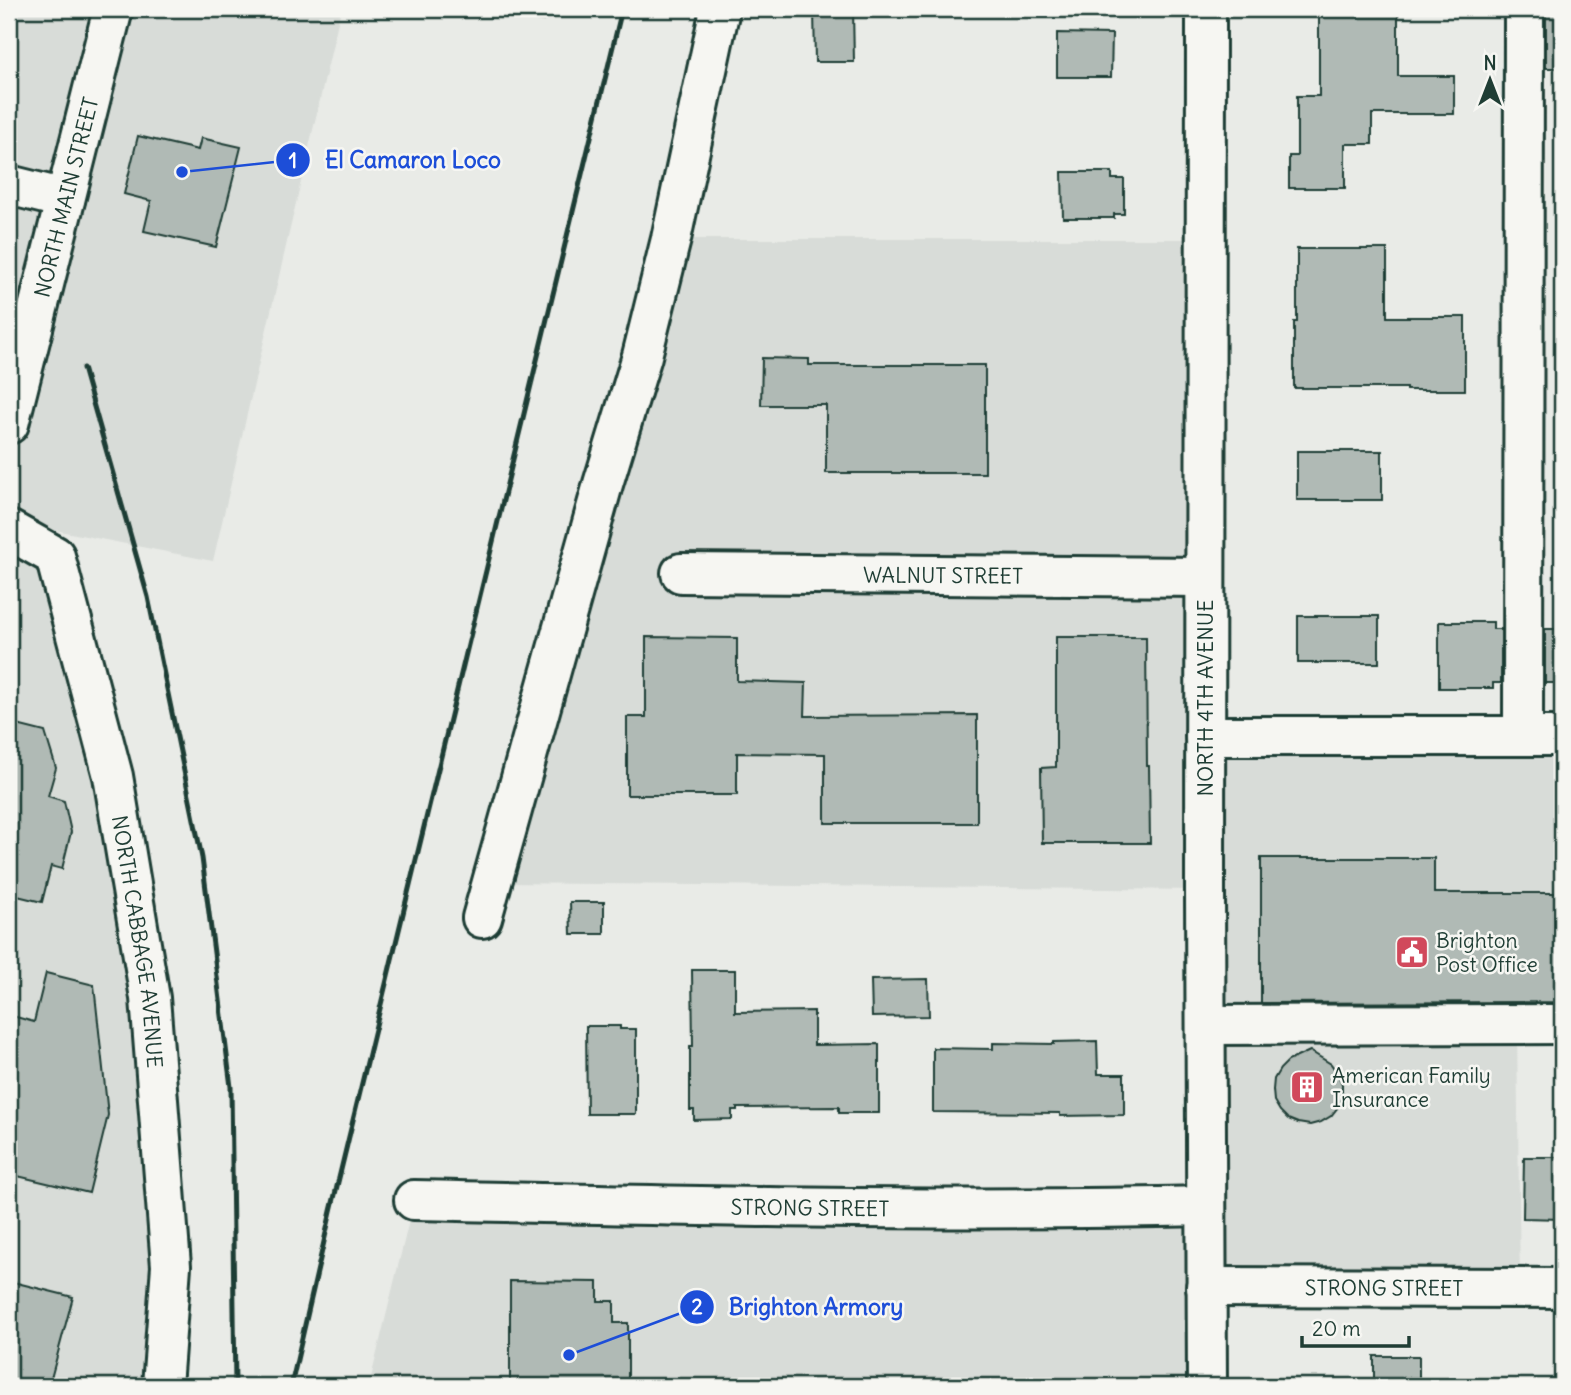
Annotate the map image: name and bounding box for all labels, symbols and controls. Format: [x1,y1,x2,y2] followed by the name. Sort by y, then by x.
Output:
[1456,46,1526,116] north arrow
[1483,51,1497,75] text: N
[28,94,104,300] street label: NORTH MAIN STREET
[276,138,515,182] callout: El Camaron Loco
[325,145,501,174] text: El Camaron Loco
[289,147,297,174] text: 1
[863,561,1023,589] street label: WALNUT STREET
[1192,599,1219,797] street label: NORTH 4TH AVENUE
[106,813,169,1069] street label: NORTH CABBAGE AVENUE
[1436,927,1538,978] place label: Brighton Post Office
[1393,933,1431,971] public building icon: Brighton Post Office
[1332,1062,1491,1113] place label: American Family Insurance
[1288,1068,1326,1106] building icon: American Family Insurance
[730,1193,889,1222] street label: STRONG STREET
[1305,1274,1463,1301] street label: STRONG STREET
[680,1285,917,1329] callout: Brighton Armory
[729,1292,903,1321] text: Brighton Armory
[691,1293,703,1320] text: 2
[1302,1304,1408,1348] scale bar
[1312,1315,1361,1342] text: 20 m

